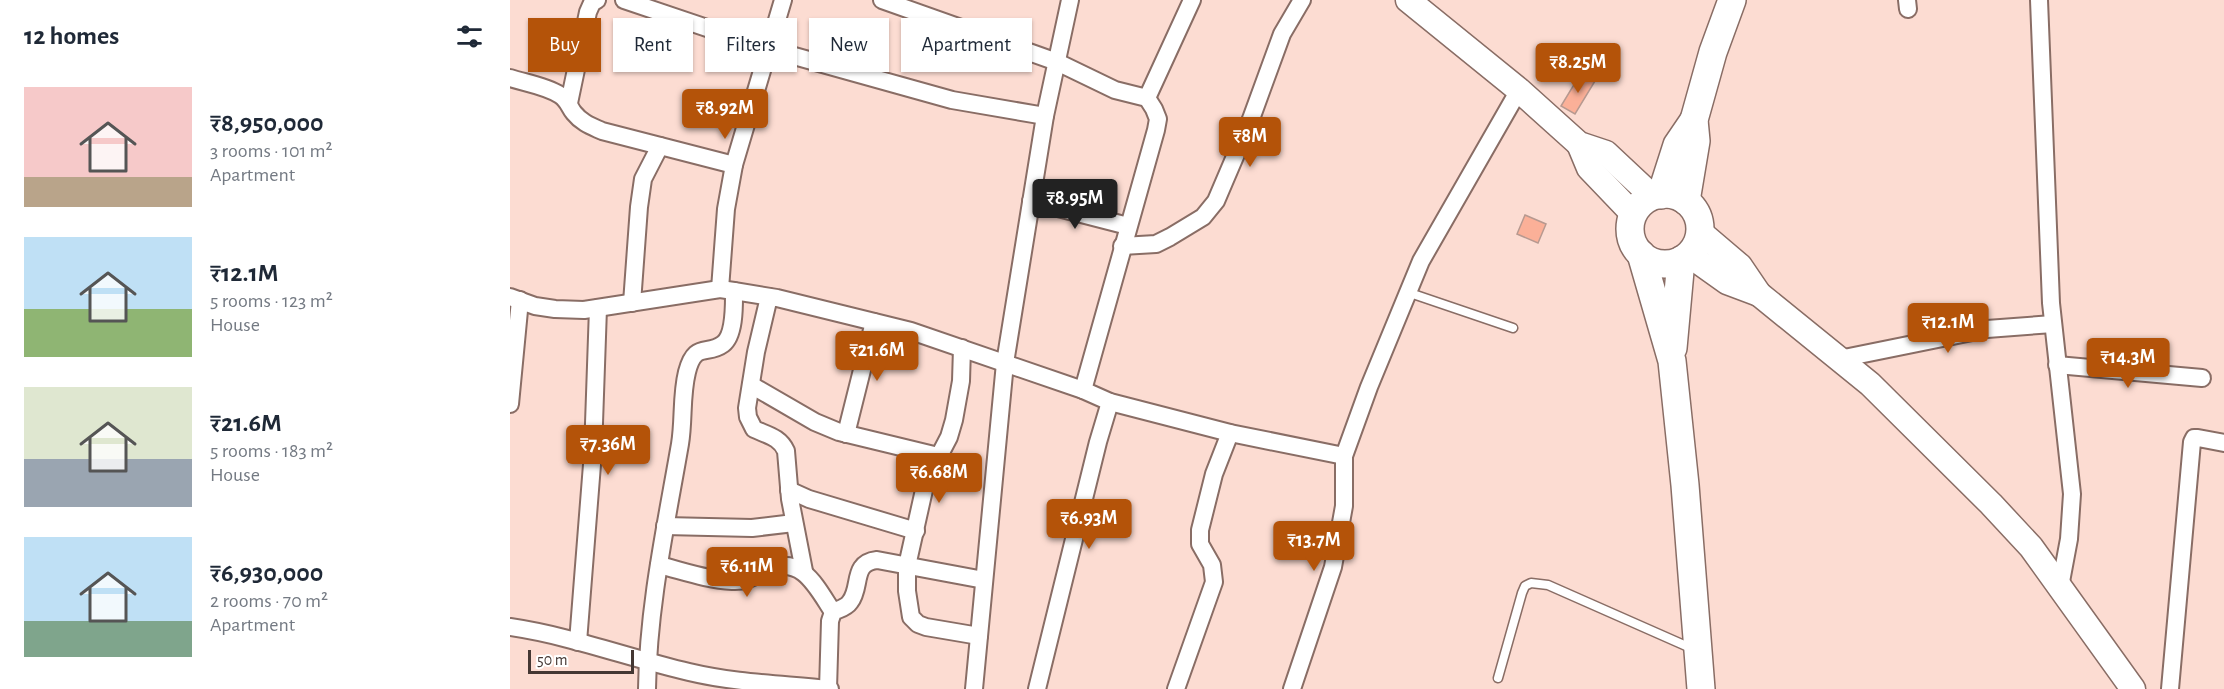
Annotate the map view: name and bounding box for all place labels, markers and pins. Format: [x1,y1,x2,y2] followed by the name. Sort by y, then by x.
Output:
[1529,43,1627,94] pin: ₹8.25M
[676,89,774,140] pin: ₹8.92M
[1221,117,1279,168] pin: ₹8M
[1026,179,1124,230] pin: ₹8.95M
[1899,303,1997,354] pin: ₹12.1M
[828,331,926,382] pin: ₹21.6M
[2079,338,2177,389] pin: ₹14.3M
[559,425,657,476] pin: ₹7.36M
[890,453,988,504] pin: ₹6.68M
[1040,499,1138,550] pin: ₹6.93M
[1265,521,1363,572] pin: ₹13.7M
[698,547,796,598] pin: ₹6.11M

